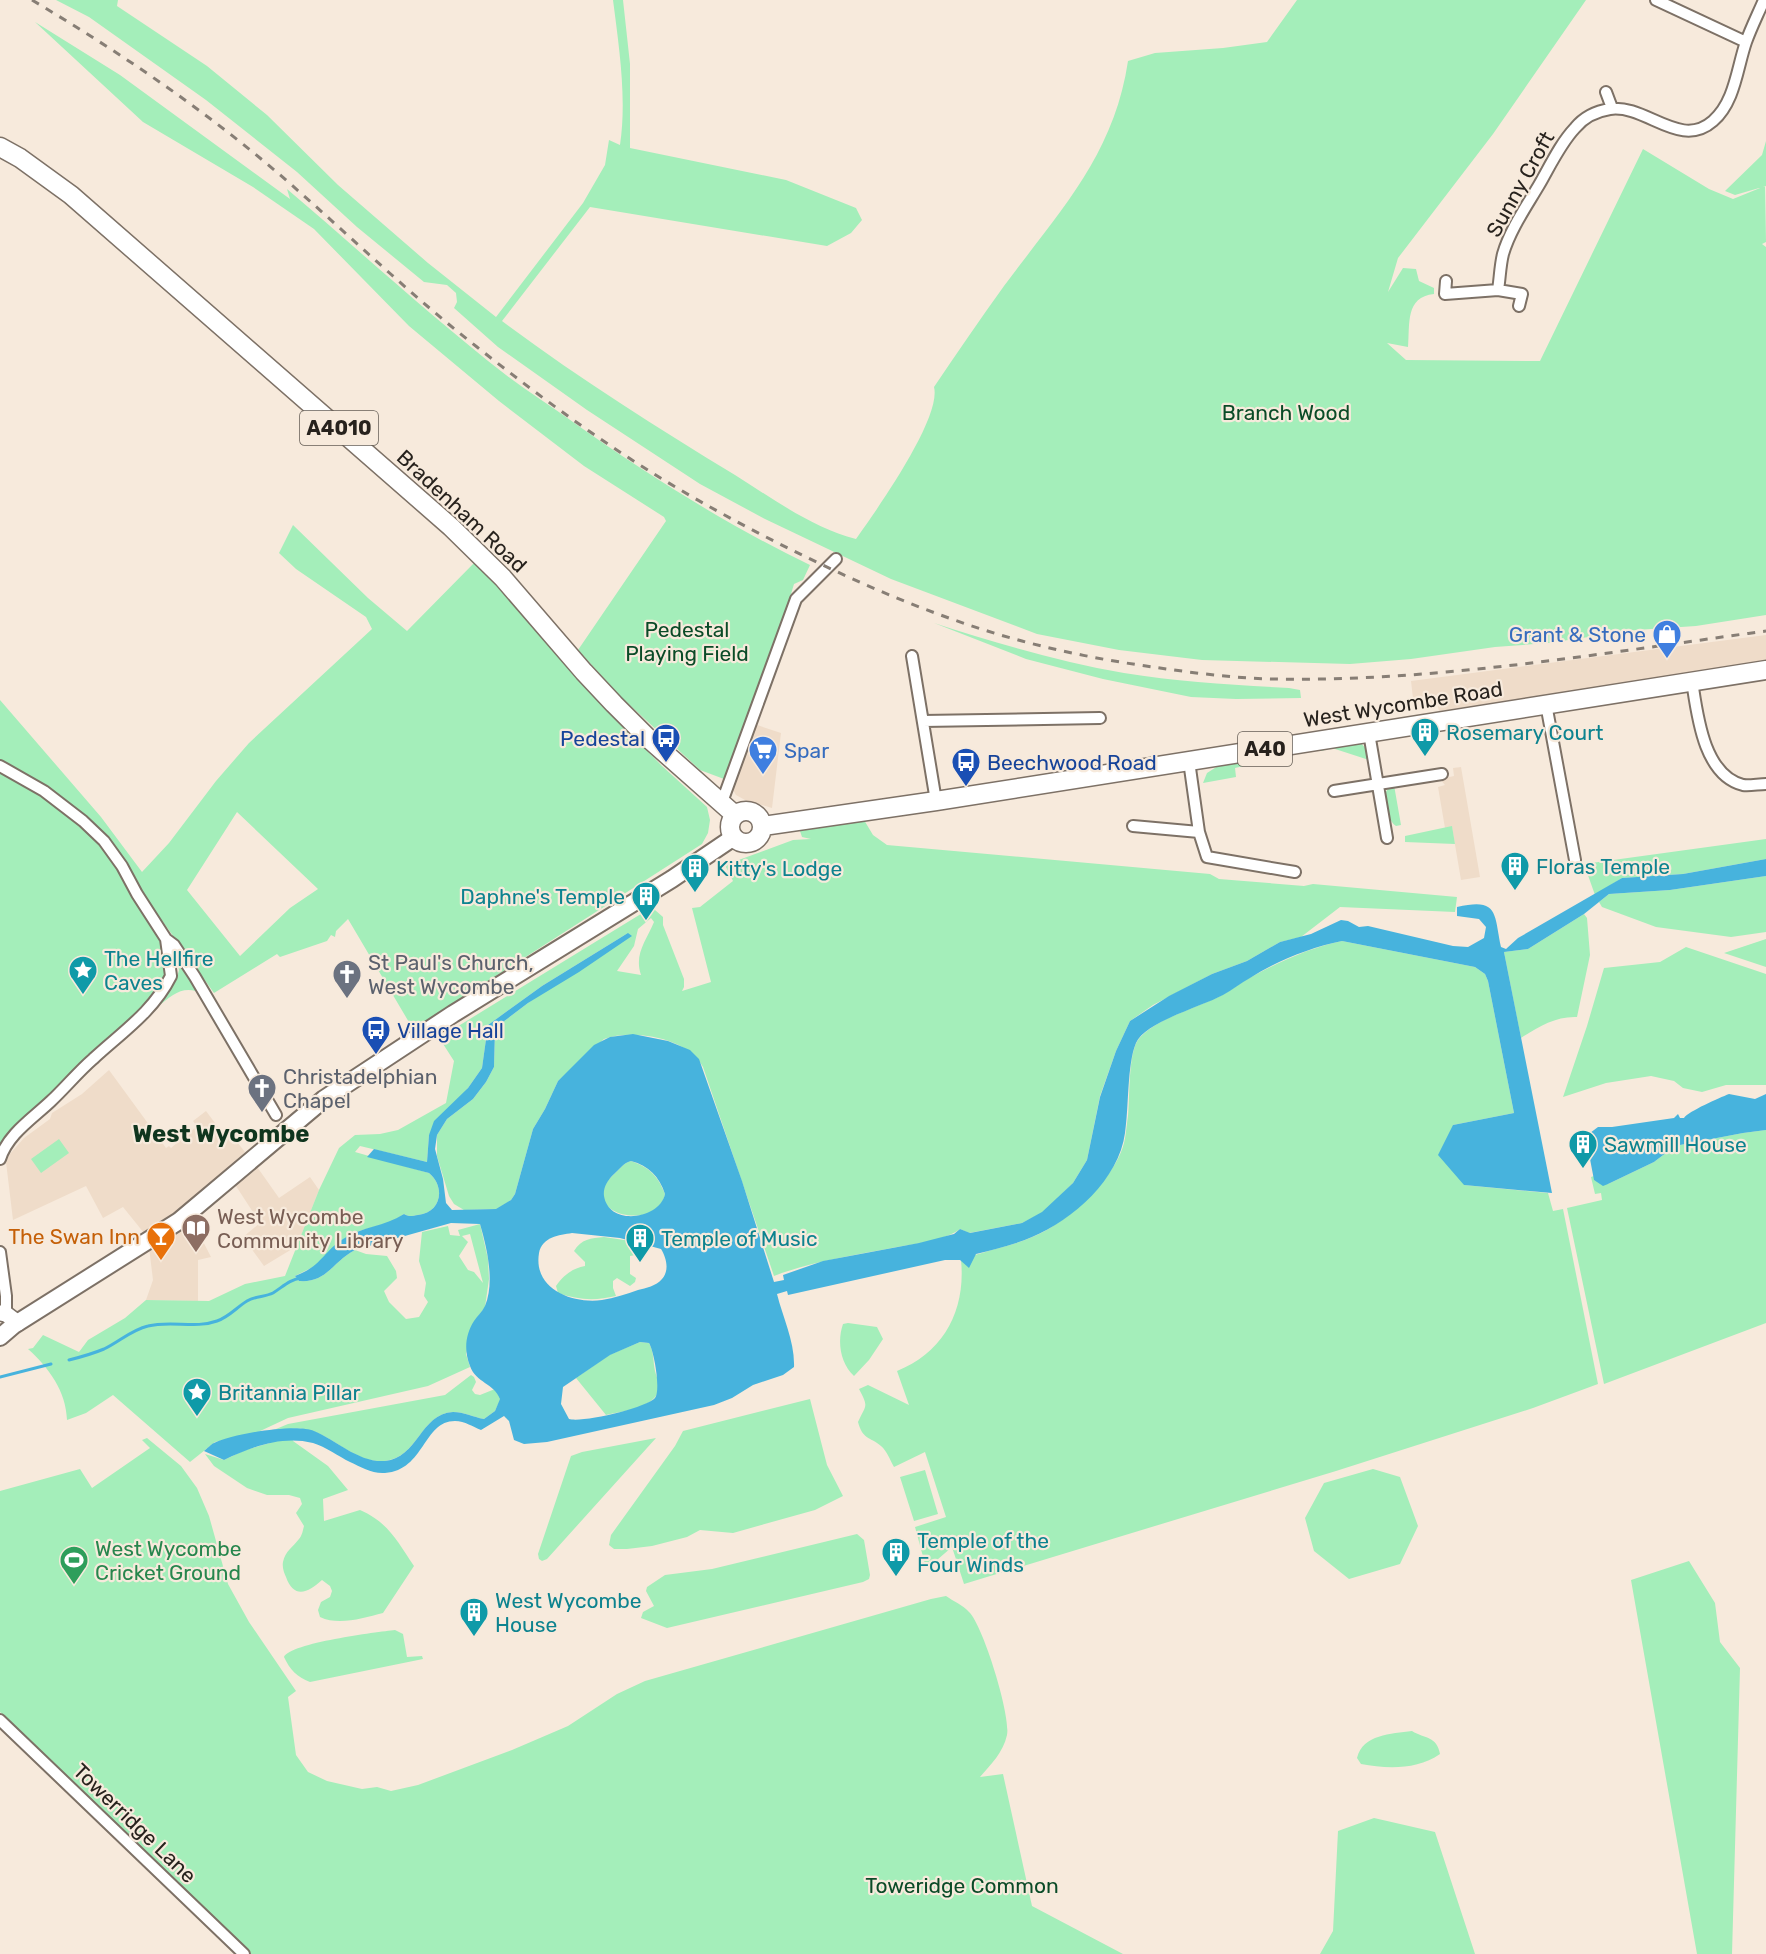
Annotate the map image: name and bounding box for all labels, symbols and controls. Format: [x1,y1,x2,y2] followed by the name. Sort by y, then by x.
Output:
[1481,127,1559,241] street label: Sunny Croft
[1222,400,1350,425] park label: Branch Wood
[300,411,378,445] road number: A4010
[392,444,532,578] street label: Bradenham Road
[625,617,749,666] park label: Pedestal Playing Field
[1651,618,1683,660] shop icon: Grant & Stone
[1509,622,1646,647] place label: Grant & Stone
[1302,676,1504,732] street label: West Wycombe Road
[1409,716,1441,758] building icon: Rosemary Court
[1446,720,1603,745] place label: Rosemary Court
[650,722,682,764] bus stop icon: Pedestal
[560,726,645,751] place label: Pedestal
[1238,732,1292,766] road number: A40
[747,734,779,776] supermarket icon: Spar
[784,738,829,763] place label: Spar
[950,746,982,788] bus stop icon: Beechwood Road
[987,750,1157,775] place label: Beechwood Road
[1499,850,1531,892] building icon: Floras Temple
[679,852,711,894] building icon: Kitty's Lodge
[1536,854,1670,879] place label: Floras Temple
[716,856,842,881] place label: Kitty's Lodge
[630,880,662,922] building icon: Daphne's Temple
[460,884,625,909] place label: Daphne's Temple
[104,946,213,995] place label: The Hellfire Caves
[368,950,534,999] place label: St Paul's Church, West Wycombe
[67,954,99,996] place icon: The Hellfire Caves
[331,958,363,1000] church icon: St Paul's Church, West Wycombe
[360,1014,392,1056] bus stop icon: Village Hall
[397,1018,504,1043] place label: Village Hall
[283,1064,437,1113] place label: Christadelphian Chapel
[246,1072,278,1114] church icon: Christadelphian Chapel
[132,1120,310,1148] district label: West Wycombe
[1567,1128,1599,1170] building icon: Sawmill House
[1604,1132,1747,1157] place label: Sawmill House
[217,1204,404,1253] place label: West Wycombe Community Library
[180,1212,212,1254] library icon: West Wycombe Community Library
[145,1220,177,1262] bar icon: The Swan Inn
[624,1222,656,1264] building icon: Temple of Music
[8,1224,140,1249] place label: The Swan Inn
[661,1226,818,1251] place label: Temple of Music
[181,1376,213,1418] place icon: Britannia Pillar
[218,1380,361,1405] place label: Britannia Pillar
[917,1528,1049,1577] place label: Temple of the Four Winds
[95,1536,241,1585] place label: West Wycombe Cricket Ground
[880,1536,912,1578] building icon: Temple of the Four Winds
[58,1544,90,1586] sports icon: West Wycombe Cricket Ground
[495,1588,641,1637] place label: West Wycombe House
[458,1596,490,1638] building icon: West Wycombe House
[68,1758,202,1888] street label: Towerridge Lane
[865,1873,1059,1898] park label: Toweridge Common

